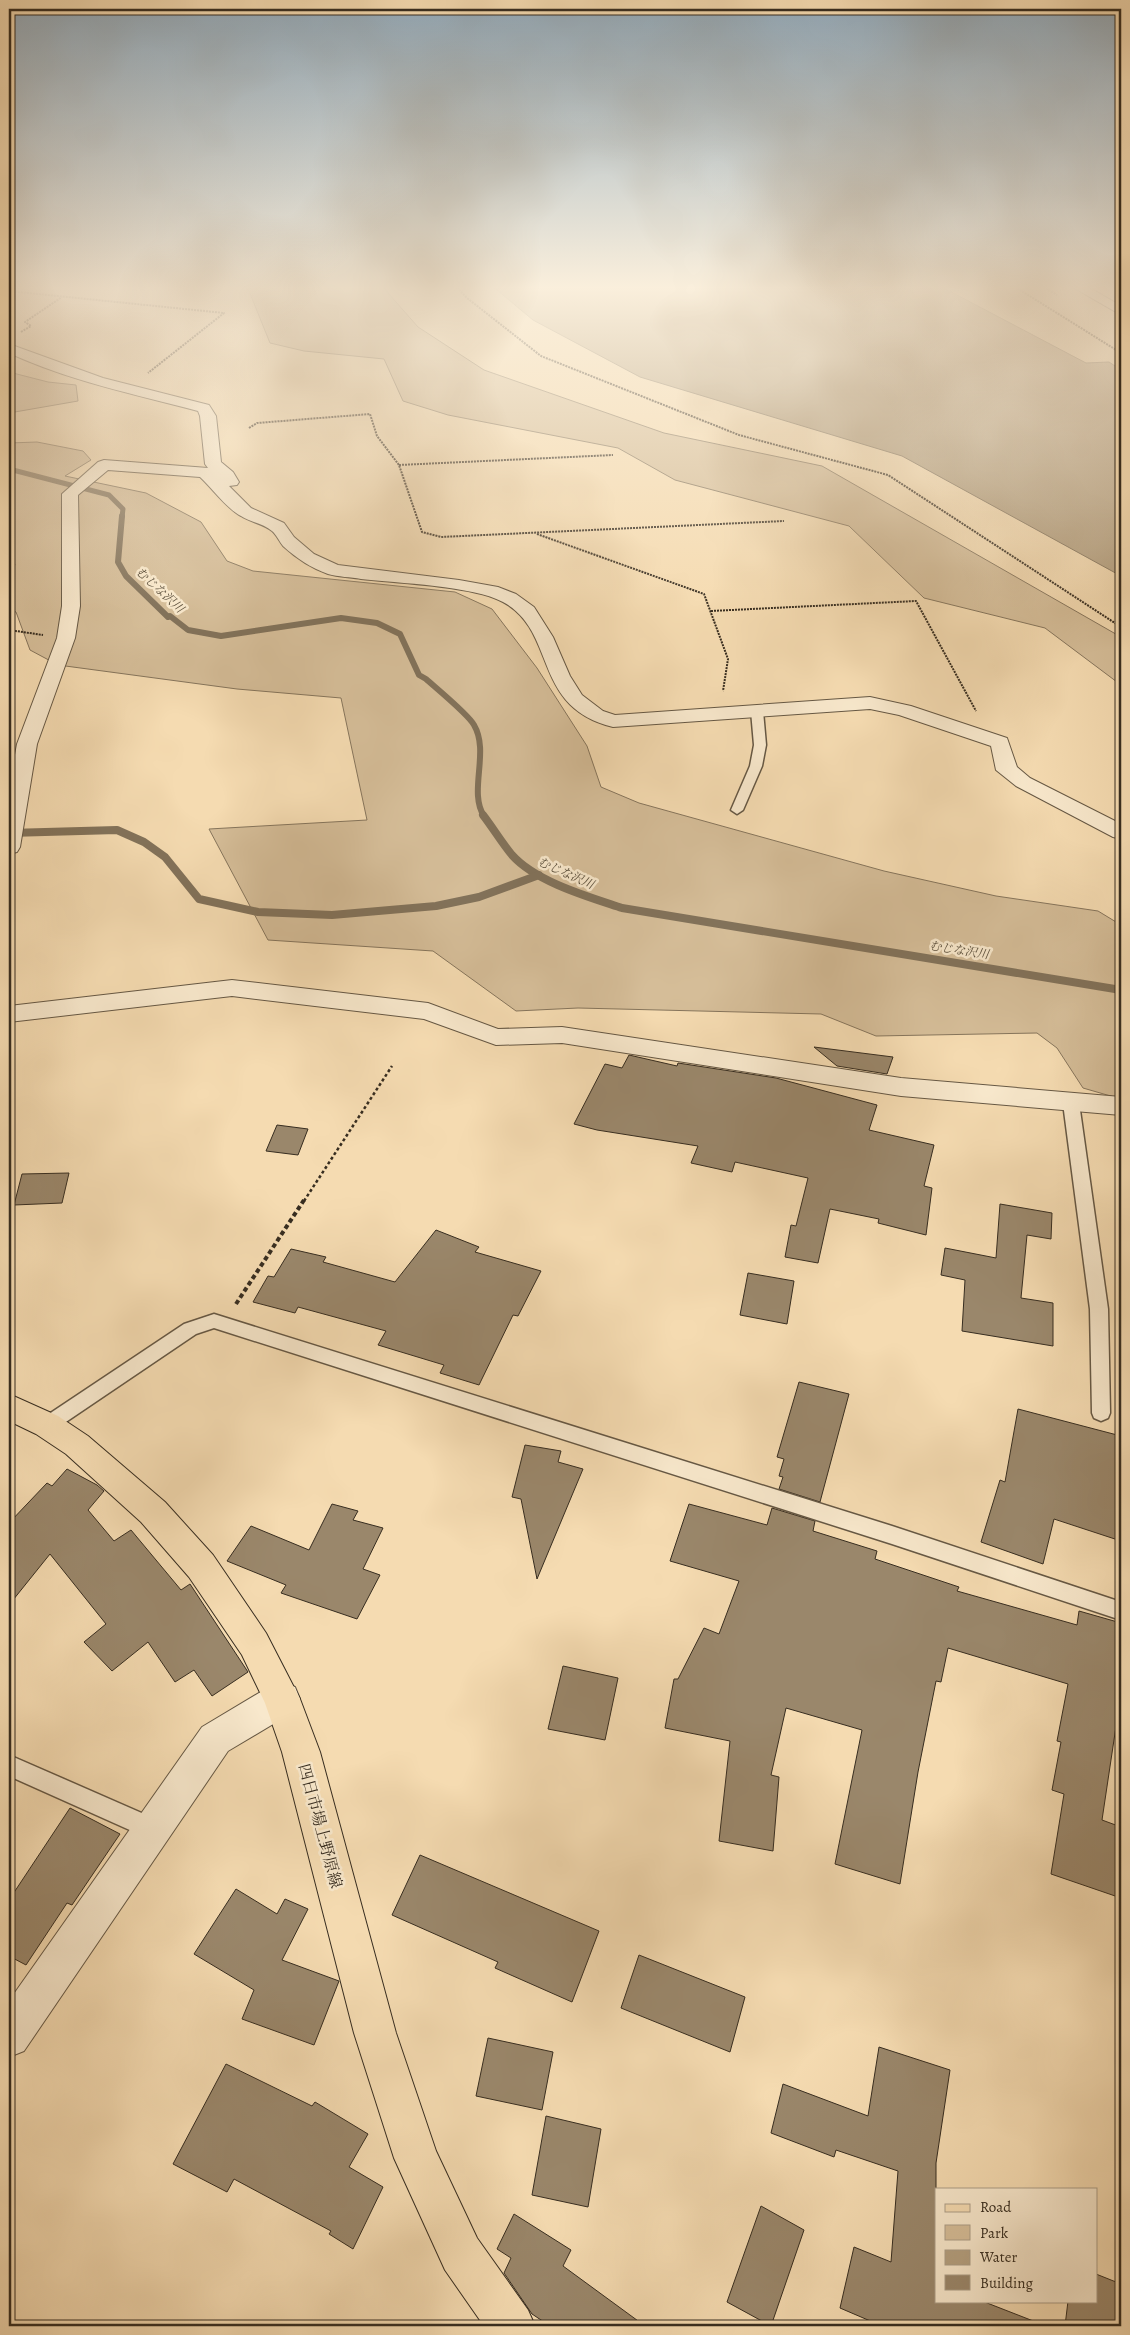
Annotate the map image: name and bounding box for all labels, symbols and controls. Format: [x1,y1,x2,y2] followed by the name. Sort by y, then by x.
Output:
[133,564,189,618] water label: むじな沢川
[535,853,598,893] water label: むじな沢川
[928,937,992,963] water label: むじな沢川
[293,1761,347,1891] street label: 四日市場上野原線
[935,2188,1098,2302] legend
[980,2197,1012,2217] text: Road
[980,2223,1009,2243] text: Park
[979,2247,1017,2267] text: Water
[980,2273,1033,2293] text: Building

